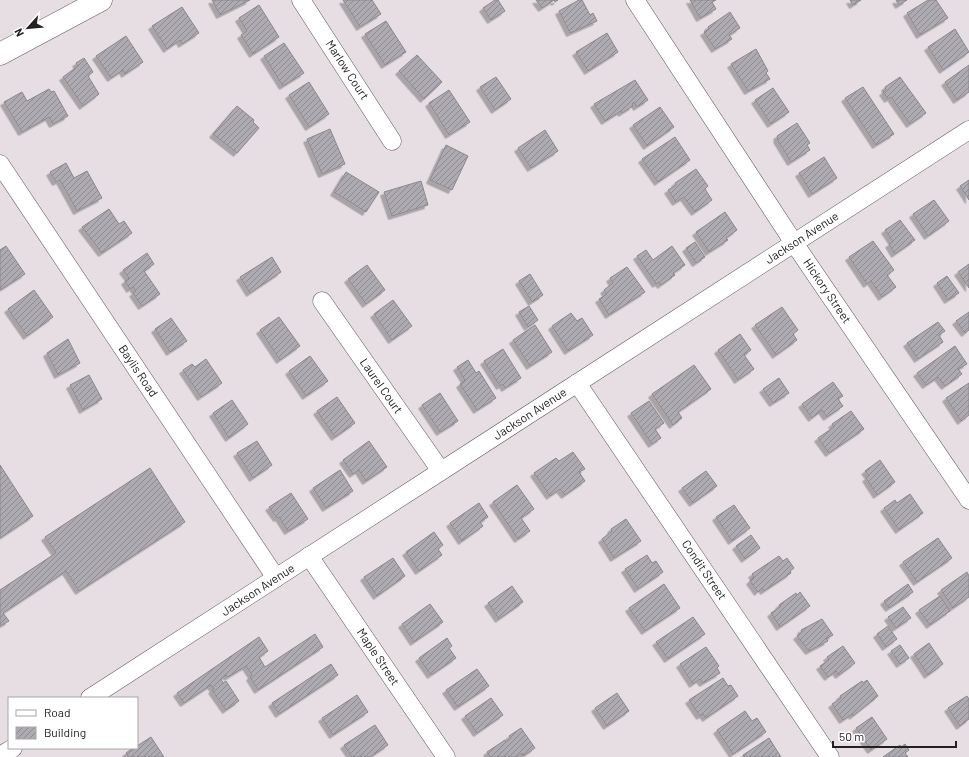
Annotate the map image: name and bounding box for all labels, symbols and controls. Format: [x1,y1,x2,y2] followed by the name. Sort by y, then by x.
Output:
[8,8,48,48] north arrow
[11,27,26,39] text: N
[323,37,372,102] street label: Marlow Court
[762,208,841,266] street label: Jackson Avenue
[801,255,855,325] street label: Hickory Street
[116,342,161,399] street label: Baylis Road
[358,355,406,416] street label: Laurel Court
[490,384,569,442] street label: Jackson Avenue
[680,537,730,602] street label: Condit Street
[218,560,297,618] street label: Jackson Avenue
[355,625,403,688] street label: Maple Street
[8,697,138,749] legend
[44,705,71,719] text: Road
[833,723,956,749] scale bar
[44,725,86,739] text: Building
[839,729,864,743] text: 50 m

